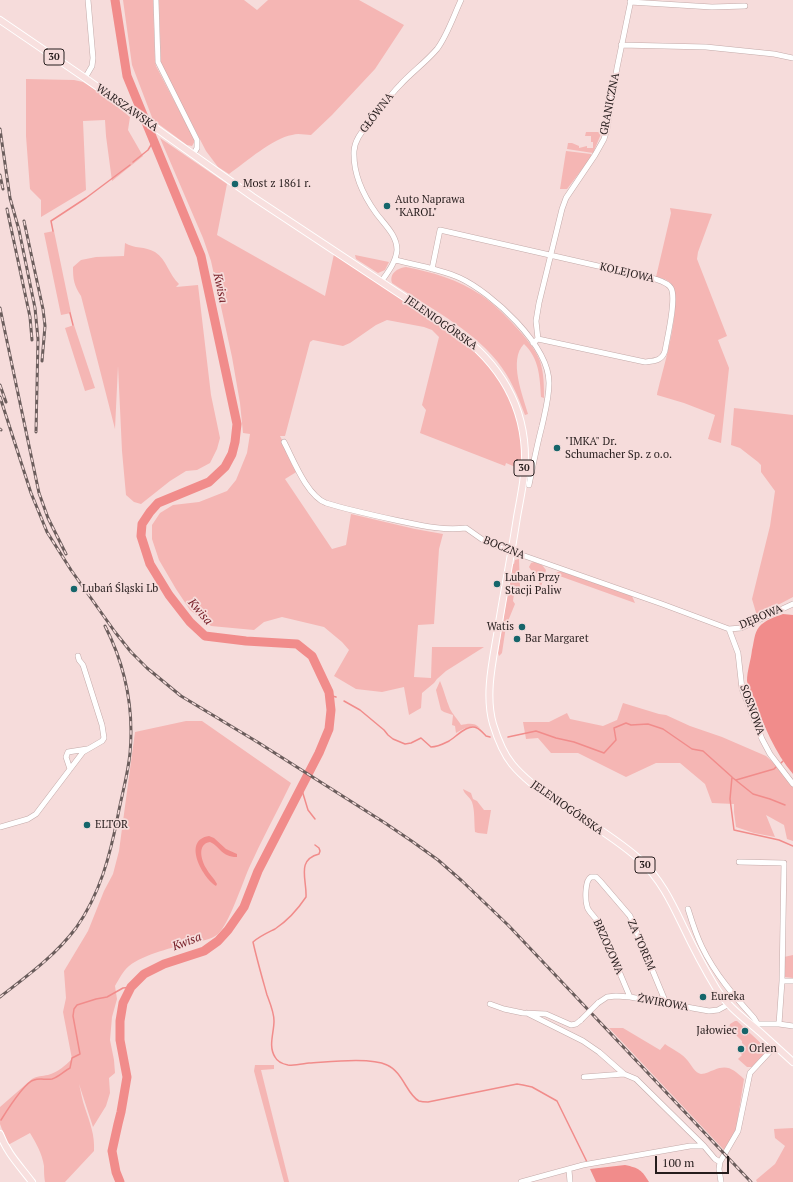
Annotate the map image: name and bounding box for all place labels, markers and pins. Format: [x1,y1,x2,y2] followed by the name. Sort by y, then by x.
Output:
[243,177,311,191] place label: Most z 1861 r.
[230,179,240,189] marker: Most z 1861 r.
[395,193,465,219] place label: Auto Naprawa "KAROL"
[382,201,392,211] marker: Auto Naprawa "KAROL"
[565,435,672,461] place label: "IMKA" Dr. Schumacher Sp. z o.o.
[552,443,562,453] marker: "IMKA" Dr. Schumacher Sp. z o.o.
[505,571,562,597] place label: Lubań Przy Stacji Paliw
[492,579,502,589] marker: Lubań Przy Stacji Paliw
[82,582,158,596] place label: Lubań Śląski Lb
[69,584,79,594] marker: Lubań Śląski Lb
[487,620,514,634] place label: Watis
[517,622,527,632] marker: Watis
[525,632,589,646] place label: Bar Margaret
[512,634,522,644] marker: Bar Margaret
[95,818,128,832] place label: ELTOR
[82,820,92,830] marker: ELTOR
[711,990,745,1004] place label: Eureka
[698,992,708,1002] marker: Eureka
[696,1024,737,1038] place label: Jałowiec
[740,1026,750,1036] marker: Jałowiec
[749,1042,777,1056] place label: Orlen
[736,1044,746,1054] marker: Orlen

